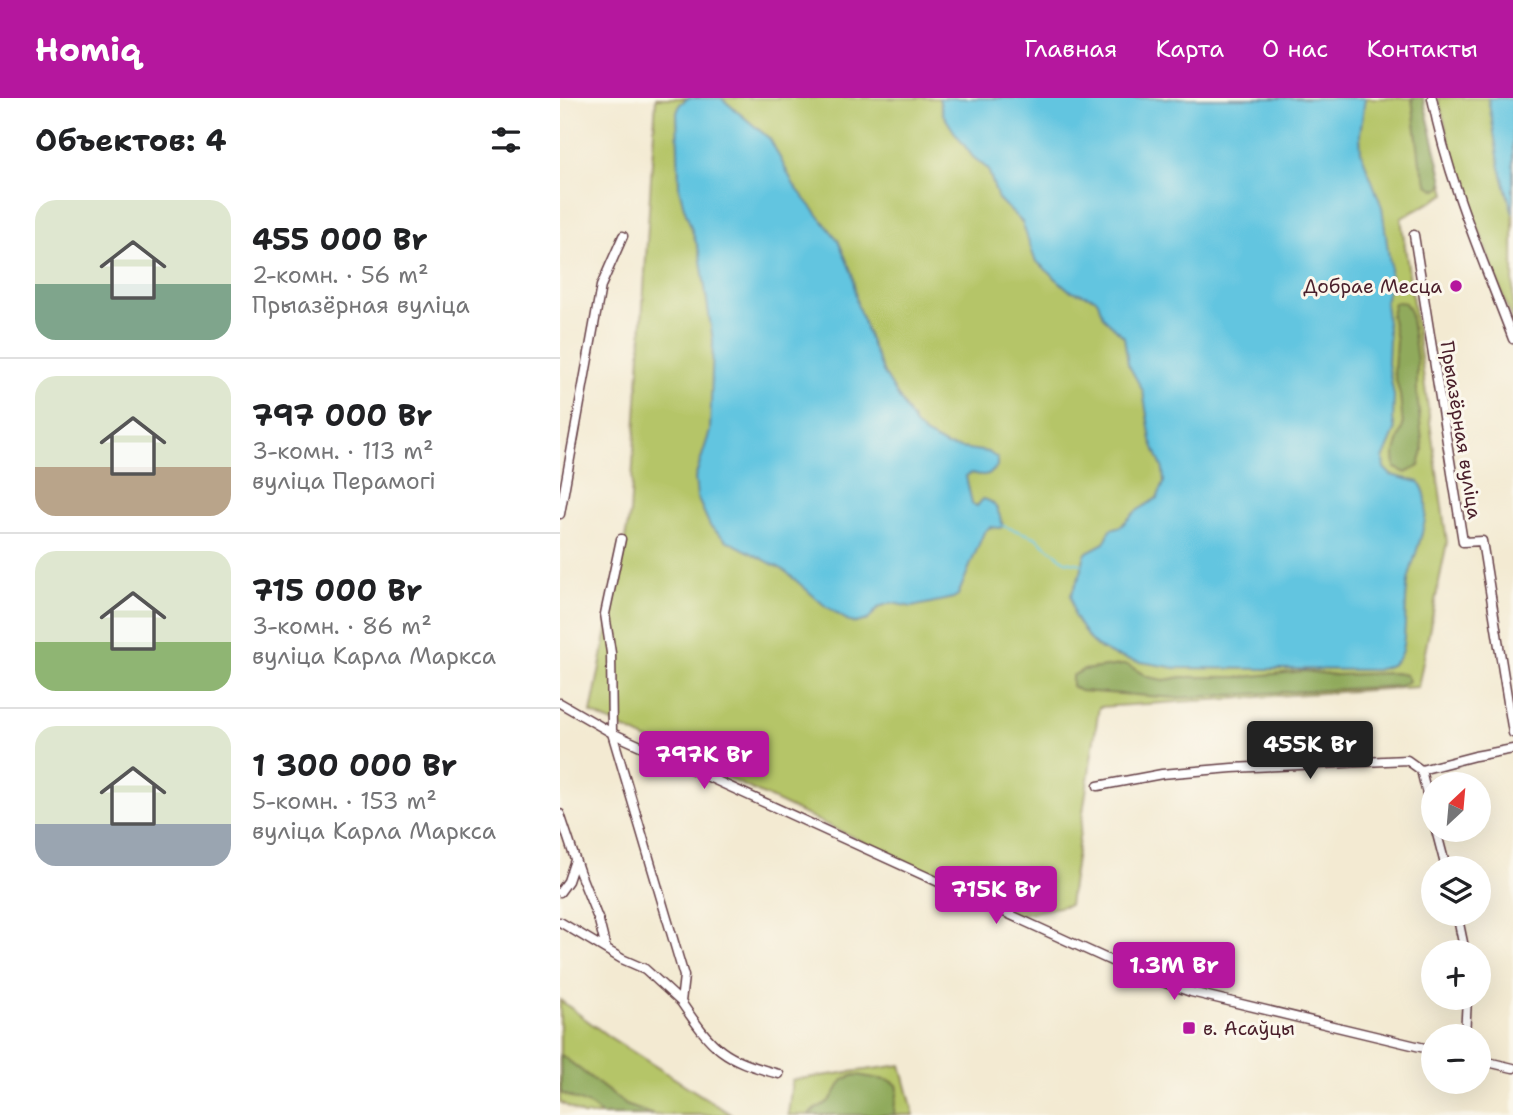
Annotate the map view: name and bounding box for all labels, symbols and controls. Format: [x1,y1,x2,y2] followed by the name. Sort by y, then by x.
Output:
[35,27,141,72] text: Homiq
[1024,33,1117,65] text: Главная
[1155,33,1224,65] text: Карта
[1262,33,1328,65] text: О нас
[1366,33,1478,65] text: Контакты
[35,120,227,161] text: Объектов: 4
[487,121,525,159] icon: filters
[252,219,428,260] text: 455 000 Br
[91,228,175,312] icon: home
[252,260,429,290] text: 2-комн. · 56 m²
[1303,274,1442,299] place label: Добрае Месца
[1448,278,1464,294] marker: Добрае Месца
[252,290,470,320] text: Прыазёрная вуліца
[1435,339,1487,521] street label: Прыазёрная вуліца
[252,395,432,436] text: 797 000 Br
[91,404,175,488] icon: home
[252,436,434,466] text: 3-комн. · 113 m²
[252,466,436,496] text: вуліца Перамогі
[252,570,422,611] text: 715 000 Br
[91,579,175,663] icon: home
[252,611,432,641] text: 3-комн. · 86 m²
[252,641,496,671] text: вуліца Карла Маркса
[1245,722,1375,781] pin: 455K Br
[1263,729,1357,759] text: 455K Br
[639,732,769,791] pin: 797K Br
[655,739,753,769] text: 797K Br
[252,745,457,786] text: 1 300 000 Br
[91,754,175,838] icon: home
[1421,772,1491,842] north arrow
[1421,772,1491,1094] map controls
[252,786,437,816] text: 5-комн. · 153 m²
[252,816,496,846] text: вуліца Карла Маркса
[1421,856,1491,926] button: layers
[931,866,1061,926] pin: 715K Br
[951,874,1041,904] text: 715K Br
[1421,940,1491,1010] button: +
[1109,942,1239,1002] pin: 1.3M Br
[1129,950,1219,980] text: 1.3M Br
[1203,1016,1295,1041] place label: в. Асаўцы
[1181,1020,1197,1036] marker: в. Асаўцы
[1421,1024,1491,1094] button: −

